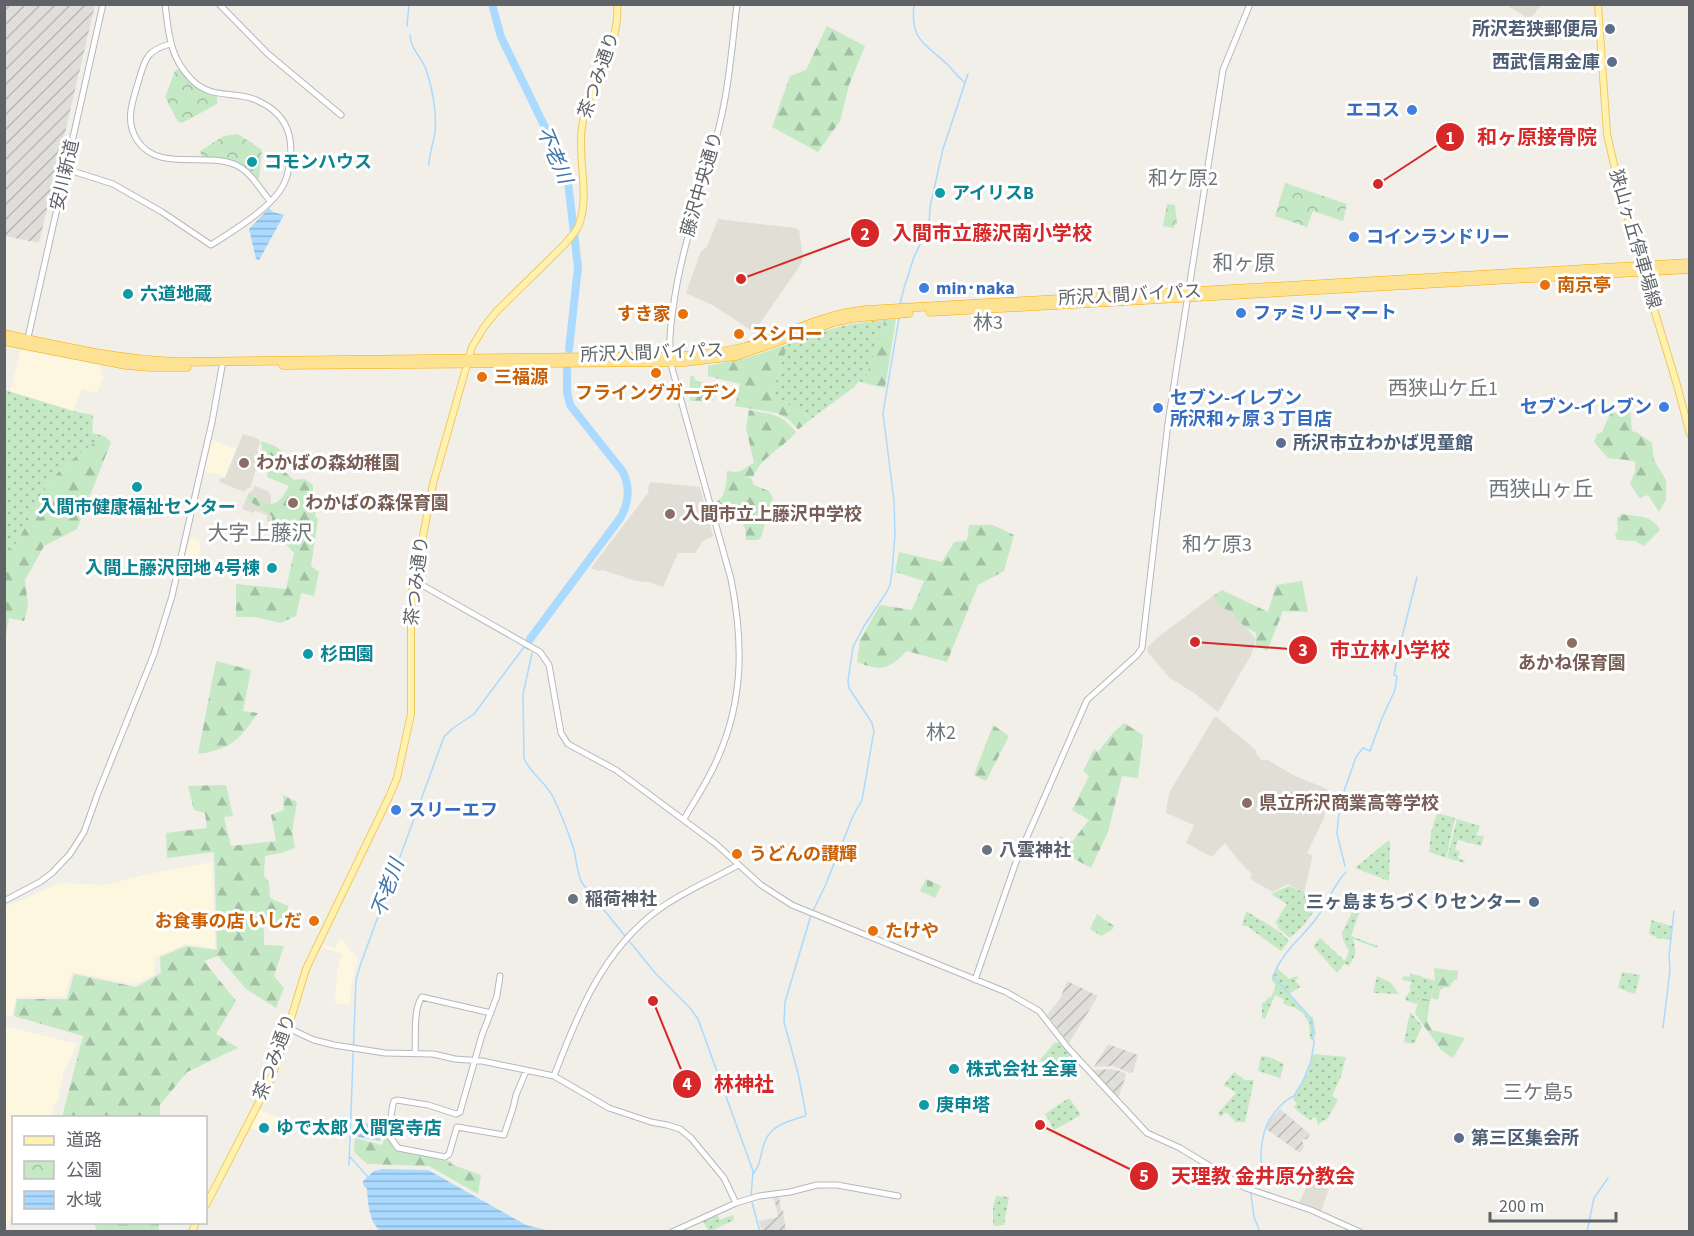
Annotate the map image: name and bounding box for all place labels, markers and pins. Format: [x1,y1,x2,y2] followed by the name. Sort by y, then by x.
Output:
[1472,17,1598,42] place label: 所沢若狭郵便局
[1603,22,1617,36] marker: 所沢若狭郵便局
[1492,50,1600,75] place label: 西武信用金庫
[1605,55,1619,69] marker: 西武信用金庫
[1346,98,1400,123] place label: エコス
[1405,103,1419,117] marker: エコス
[1435,118,1609,156] callout: 和ヶ原接骨院
[264,150,372,175] place label: コモンハウス
[245,155,259,169] marker: コモンハウス
[952,181,1034,206] place label: アイリスB
[933,186,947,200] marker: アイリスB
[850,214,1104,252] callout: 入間市立藤沢南小学校
[1366,225,1510,250] place label: コインランドリー
[1347,230,1361,244] marker: コインランドリー
[1557,273,1611,298] place label: 南京亭
[936,276,1015,301] place label: min･naka
[1538,278,1552,292] marker: 南京亭
[917,281,931,295] marker: min･naka
[140,282,212,307] place label: 六道地蔵
[121,287,135,301] marker: 六道地蔵
[1253,301,1397,326] place label: ファミリーマート
[617,302,671,327] place label: すき家
[1234,306,1248,320] marker: ファミリーマート
[676,307,690,321] marker: すき家
[751,322,823,347] place label: スシロー
[732,327,746,341] marker: スシロー
[494,365,548,390] place label: 三福源
[649,366,663,380] marker: フライングガーデン
[475,370,489,384] marker: 三福源
[575,381,737,406] place label: フライングガーデン
[1170,386,1332,432] place label: セブン-イレブン 所沢和ヶ原３丁目店
[1520,395,1652,420] place label: セブン-イレブン
[1657,400,1671,414] marker: セブン-イレブン
[1151,401,1165,415] marker: セブン-イレブン 所沢和ヶ原３丁目店
[1293,431,1473,456] place label: 所沢市立わかば児童館
[1274,436,1288,450] marker: 所沢市立わかば児童館
[256,451,400,476] place label: わかばの森幼稚園
[237,456,251,470] marker: わかばの森幼稚園
[130,480,144,494] marker: 入間市健康福祉センター
[305,491,449,516] place label: わかばの森保育園
[38,495,236,520] place label: 入間市健康福祉センター
[286,496,300,510] marker: わかばの森保育園
[682,502,862,527] place label: 入間市立上藤沢中学校
[663,507,677,521] marker: 入間市立上藤沢中学校
[85,556,260,581] place label: 入間上藤沢団地 4号棟
[265,561,279,575] marker: 入間上藤沢団地 4号棟
[1288,631,1462,669] callout: 市立林小学校
[1565,636,1579,650] marker: あかね保育園
[320,642,374,667] place label: 杉田園
[301,647,315,661] marker: 杉田園
[1518,651,1626,676] place label: あかね保育園
[1259,791,1439,816] place label: 県立所沢商業高等学校
[1240,796,1254,810] marker: 県立所沢商業高等学校
[408,798,498,823] place label: スリーエフ
[389,803,403,817] marker: スリーエフ
[999,838,1071,863] place label: 八雲神社
[749,842,857,867] place label: うどんの讃輝
[980,843,994,857] marker: 八雲神社
[730,847,744,861] marker: うどんの讃輝
[585,887,657,912] place label: 稲荷神社
[1306,890,1522,915] place label: 三ヶ島まちづくりセンター
[566,892,580,906] marker: 稲荷神社
[1527,895,1541,909] marker: 三ヶ島まちづくりセンター
[154,909,302,934] place label: お食事の店 いしだ
[307,914,321,928] marker: お食事の店 いしだ
[885,919,939,944] place label: たけや
[866,924,880,938] marker: たけや
[966,1057,1078,1082] place label: 株式会社 全菓
[947,1062,961,1076] marker: 株式会社 全菓
[672,1065,786,1103] callout: 林神社
[936,1093,990,1118] place label: 庚申塔
[917,1098,931,1112] marker: 庚申塔
[276,1116,442,1141] place label: ゆで太郎 入間宮寺店
[257,1121,271,1135] marker: ゆで太郎 入間宮寺店
[1471,1126,1579,1151] place label: 第三区集会所
[1452,1131,1466,1145] marker: 第三区集会所
[1129,1157,1367,1195] callout: 天理教 金井原分教会

